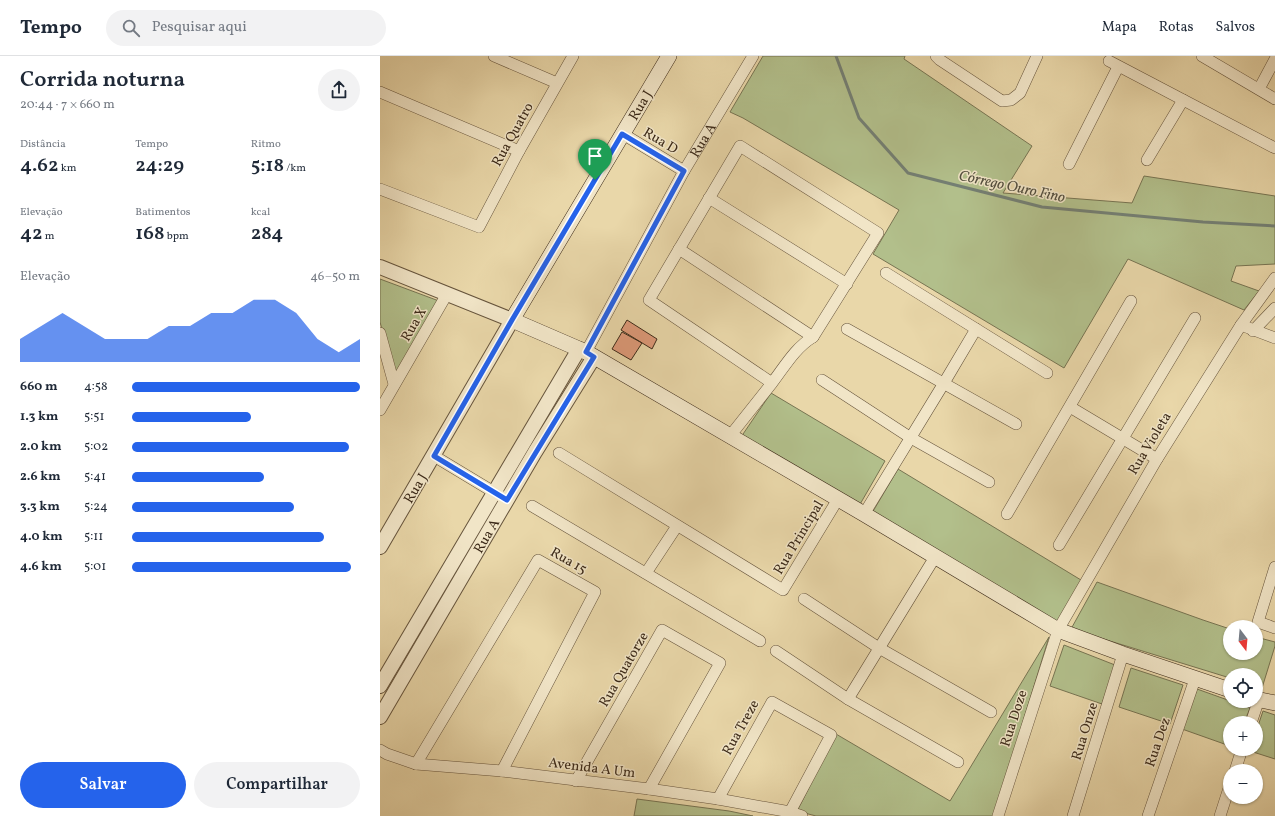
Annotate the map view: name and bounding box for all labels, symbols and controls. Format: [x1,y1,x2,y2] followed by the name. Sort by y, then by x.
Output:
[106,10,386,46] search box
[20,15,82,41] text: Tempo
[120,17,142,39] icon: search
[152,17,247,38] text: Pesquisar aqui
[1102,18,1137,37] text: Mapa
[1159,18,1193,37] text: Rotas
[1215,18,1255,37] text: Salvos
[20,65,185,96] text: Corrida noturna
[318,69,360,111] button: share
[625,87,658,124] street label: Rua J
[20,96,115,114] text: 20:44 · 7 × 660 m
[488,99,539,170] street label: Rua Quatro
[686,120,722,162] street label: Rua A
[639,123,681,159] street label: Rua D
[20,137,66,152] text: Distância
[135,137,168,152] text: Tempo
[251,137,281,152] text: Ritmo
[578,139,612,180] pin
[584,145,606,167] icon: arrive
[20,152,59,180] text: 4.62
[135,152,184,180] text: 24:29
[251,152,284,180] text: 5:18
[59,161,76,176] text: km
[284,161,306,176] text: /km
[957,166,1067,209] water label: Córrego Ouro Fino
[20,205,63,220] text: Elevação
[135,205,191,220] text: Batimentos
[251,205,270,220] text: kcal
[20,220,43,248] text: 42
[135,220,165,248] text: 168
[251,220,283,248] text: 284
[43,229,55,244] text: m
[165,229,189,244] text: bpm
[20,268,70,286] text: Elevação
[310,268,360,286] text: 46–50 m
[397,304,432,345] street label: Rua X
[20,378,57,396] text: 660 m
[84,378,108,396] text: 4:58
[20,408,58,426] text: 1.3 km
[84,408,105,426] text: 5:51
[1124,409,1176,479] street label: Rua Violeta
[20,438,62,456] text: 2.0 km
[84,438,108,456] text: 5:02
[20,468,61,486] text: 2.6 km
[84,468,106,486] text: 5:41
[400,470,433,507] street label: Rua J
[770,497,829,578] street label: Rua Principal
[20,498,60,516] text: 3.3 km
[84,498,108,516] text: 5:24
[470,516,505,557] street label: Rua A
[20,528,63,546] text: 4.0 km
[84,528,103,546] text: 5:11
[546,543,590,579] street label: Rua 15
[20,558,62,576] text: 4.6 km
[84,558,106,576] text: 5:01
[1223,620,1263,660] north arrow
[1223,620,1263,804] map controls
[595,628,654,711] street label: Rua Quatorze
[1223,668,1263,708] button: locate
[996,687,1033,749] street label: Rua Doze
[718,696,764,759] street label: Rua Treze
[1068,700,1103,763] street label: Rua Onze
[1141,715,1176,770] street label: Rua Dez
[1223,716,1263,756] button: +
[547,754,636,783] street label: Avenida A Um
[20,762,186,808] button: Salvar
[194,762,360,808] button: Compartilhar
[1223,764,1263,804] button: −

